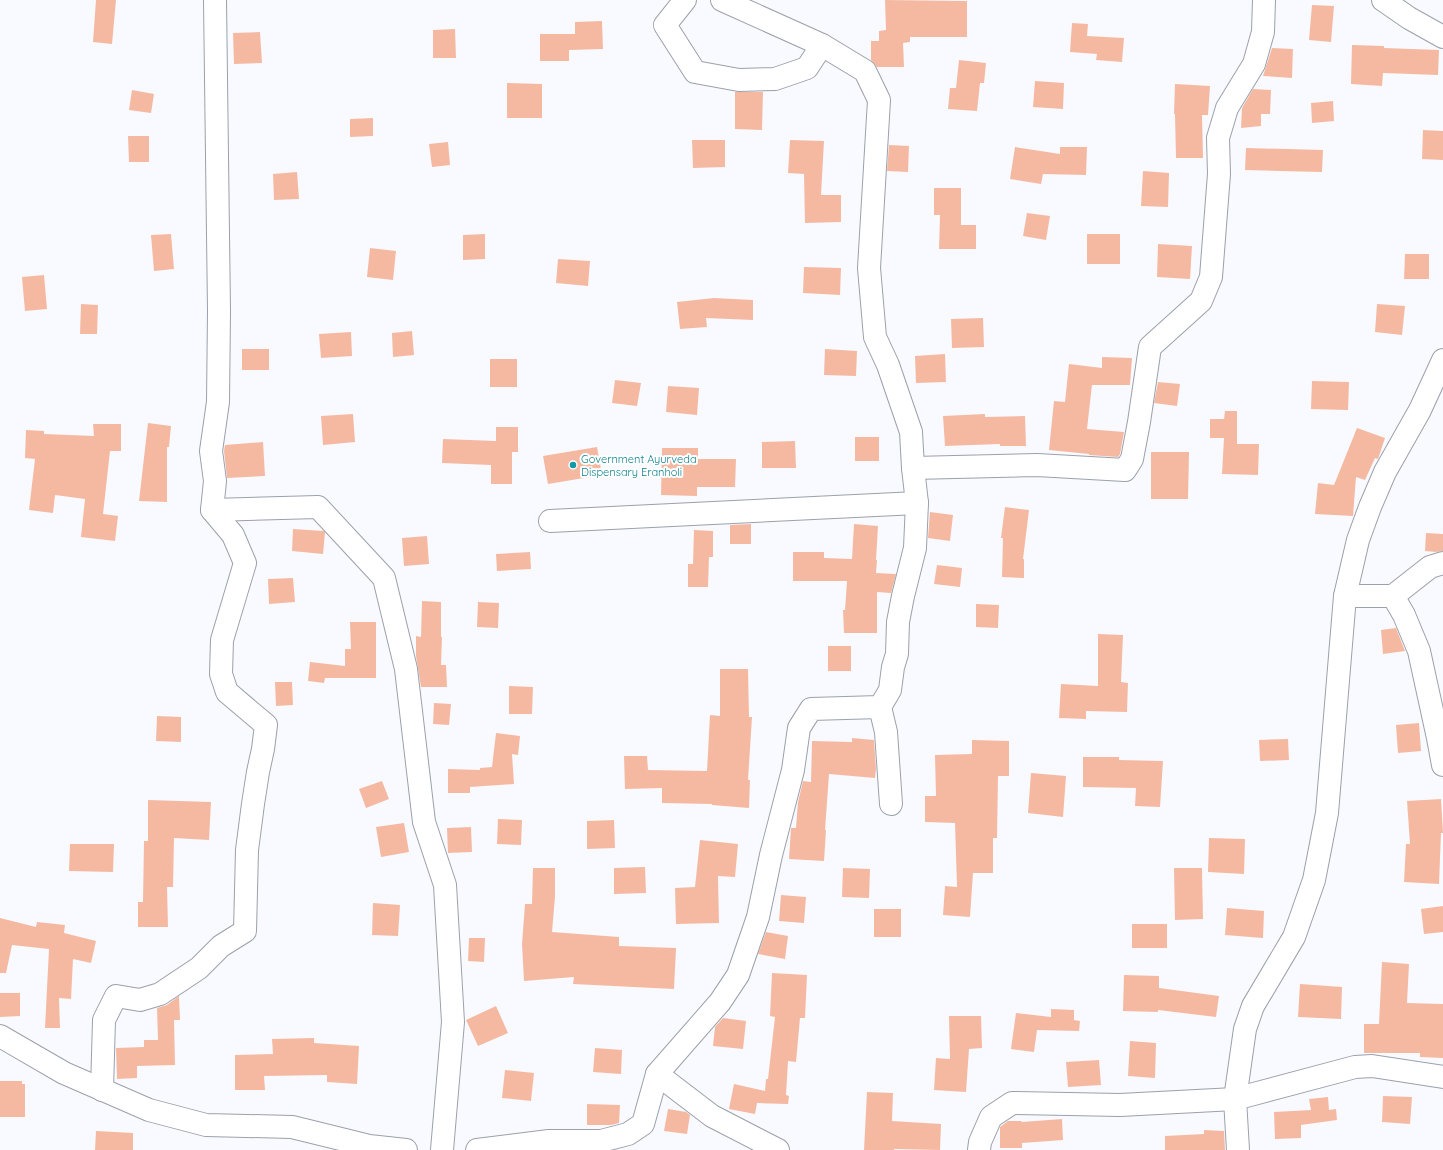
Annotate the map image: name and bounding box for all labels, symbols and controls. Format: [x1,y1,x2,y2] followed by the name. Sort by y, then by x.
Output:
[581,452,697,479] place label: Government Ayurveda Dispensary Eranholi
[568,460,578,470] marker: Government Ayurveda Dispensary Eranholi

